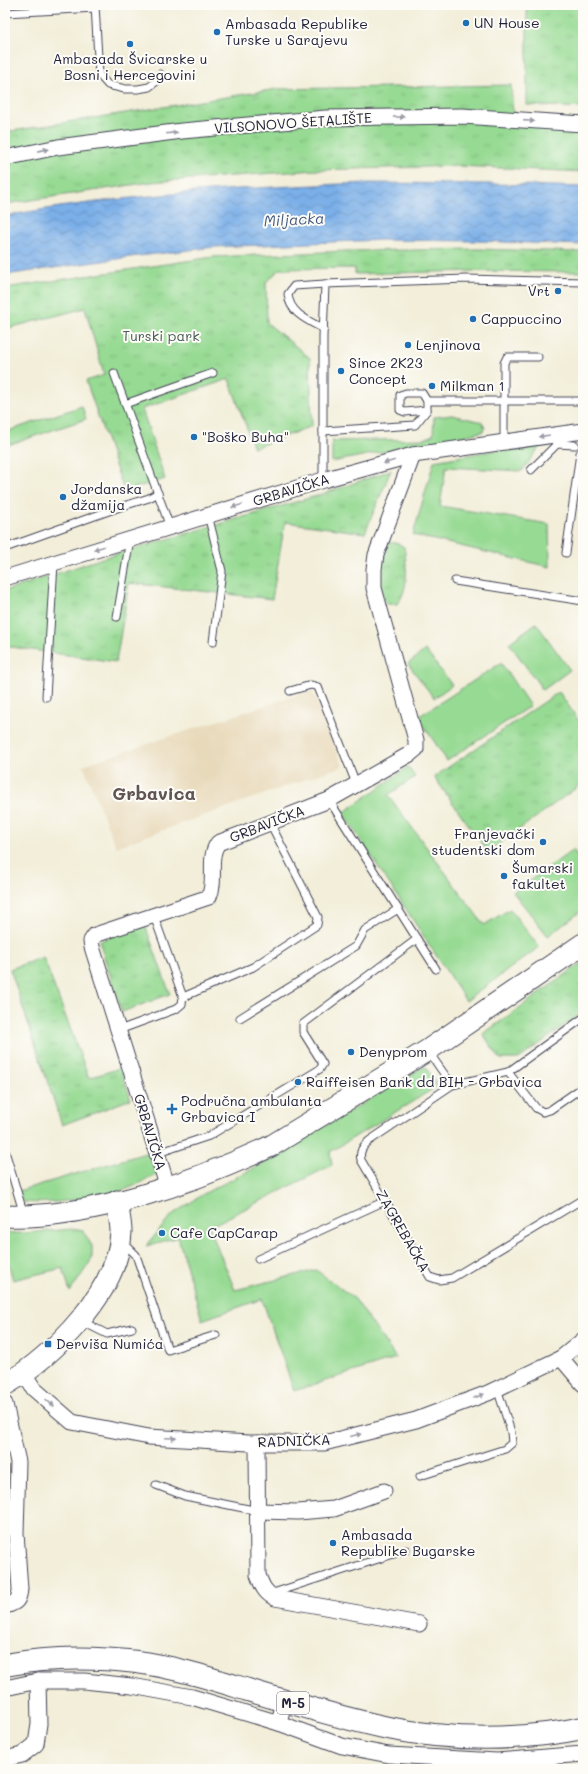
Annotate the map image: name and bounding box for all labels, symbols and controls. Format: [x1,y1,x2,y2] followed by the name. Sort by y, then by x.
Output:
[474,13,540,32] place label: UN House
[225,14,368,49] place label: Ambasada Republike Turske u Sarajevu
[461,18,471,28] marker: UN House
[212,27,222,37] marker: Ambasada Republike Turske u Sarajevu
[125,39,135,49] marker: Ambasada Švicarske u Bosni i Hercegovini
[53,49,207,84] place label: Ambasada Švicarske u Bosni i Hercegovini
[213,108,372,137] street label: VILSONOVO ŠETALIŠTE
[393,114,406,120] one-way arrow
[523,117,535,124] one-way arrow
[166,129,178,136] one-way arrow
[37,147,49,153] one-way arrow
[263,207,325,231] water label: Miljacka
[528,281,550,300] place label: Vrt
[553,286,563,296] marker: Vrt
[481,309,561,328] place label: Cappuccino
[468,314,478,324] marker: Cappuccino
[122,326,200,345] park label: Turski park
[416,335,481,354] place label: Lenjinova
[403,340,413,350] marker: Lenjinova
[349,353,423,388] place label: Since 2K23 Concept
[336,366,346,376] marker: Since 2K23 Concept
[440,376,505,395] place label: Milkman 1
[427,381,437,391] marker: Milkman 1
[202,427,289,446] place label: "Boško Buha"
[189,432,199,442] marker: "Boško Buha"
[538,433,550,439] one-way arrow
[382,459,394,465] one-way arrow
[250,469,331,510] street label: GRBAVIČKA
[71,479,142,514] place label: Jordanska džamija
[58,492,68,502] marker: Jordanska džamija
[231,503,243,509] one-way arrow
[93,546,105,552] one-way arrow
[112,781,196,805] district label: Grbavica
[227,801,307,847] street label: GRBAVIČKA
[432,824,535,859] place label: Franjevački studentski dom
[538,837,548,847] marker: Franjevački studentski dom
[512,858,573,893] place label: Šumarski fakultet
[499,871,509,881] marker: Šumarski fakultet
[359,1042,427,1061] place label: Denyprom
[346,1047,356,1057] marker: Denyprom
[306,1072,542,1091] place label: Raiffeisen Bank dd BIH - Grbavica
[293,1077,303,1087] marker: Raiffeisen Bank dd BIH - Grbavica
[130,1091,171,1172] street label: GRBAVIČKA
[181,1091,322,1126] place label: Područna ambulanta Grbavica I
[166,1103,178,1115] marker: Područna ambulanta Grbavica I
[372,1186,435,1275] street label: ZAGREBAČKA
[170,1223,278,1242] place label: Cafe CapCarap
[157,1228,167,1238] marker: Cafe CapCarap
[56,1334,163,1353] place label: Derviša Numića
[43,1339,53,1349] marker: Derviša Numića
[474,1393,486,1399] one-way arrow
[44,1398,55,1407] one-way arrow
[257,1430,331,1451] street label: RADNIČKA
[350,1432,362,1438] one-way arrow
[165,1434,177,1441] one-way arrow
[341,1525,475,1560] place label: Ambasada Republike Bugarske
[328,1538,338,1548] marker: Ambasada Republike Bugarske
[277,1692,309,1714] road number: M-5

